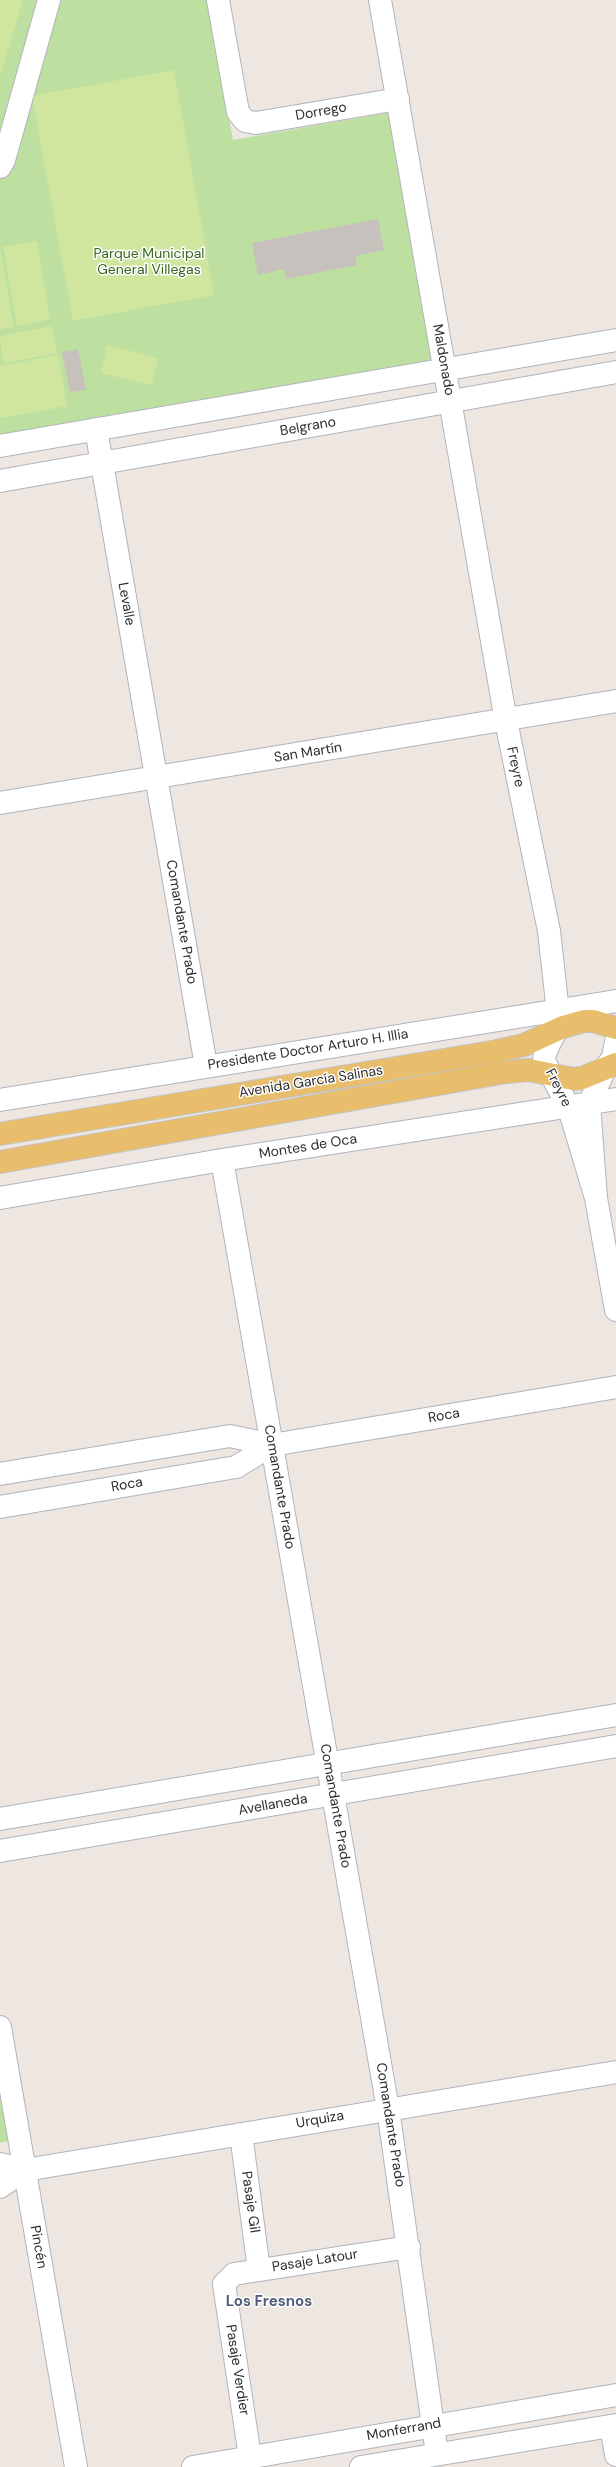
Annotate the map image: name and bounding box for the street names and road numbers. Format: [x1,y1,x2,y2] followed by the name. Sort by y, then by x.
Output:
[294,99,348,125] street label: Dorrego
[428,323,458,397] street label: Maldonado
[279,414,337,440] street label: Belgrano
[114,581,138,627] street label: Levalle
[273,739,343,767] street label: San Martín
[503,745,527,789] street label: Freyre
[162,859,200,985] street label: Comandante Prado
[207,1026,409,1074] street label: Presidente Doctor Arturo H. Illia
[238,1062,384,1102] street label: Avenida García Salinas
[541,1066,575,1110] street label: Freyre
[258,1131,358,1163] street label: Montes de Oca
[427,1405,461,1427] street label: Roca
[260,1424,298,1550] street label: Comandante Prado
[110,1474,144,1496] street label: Roca
[316,1743,354,1869] street label: Comandante Prado
[237,1791,309,1819] street label: Avellaneda
[372,2062,408,2188] street label: Comandante Prado
[295,2108,345,2132] street label: Urquiza
[237,2170,263,2234] street label: Pasaje Gil
[26,2224,50,2270] street label: Pincén
[271,2246,359,2276] street label: Pasaje Latour
[222,2323,252,2417] street label: Pasaje Verdier
[365,2415,443,2445] street label: Monferrand

